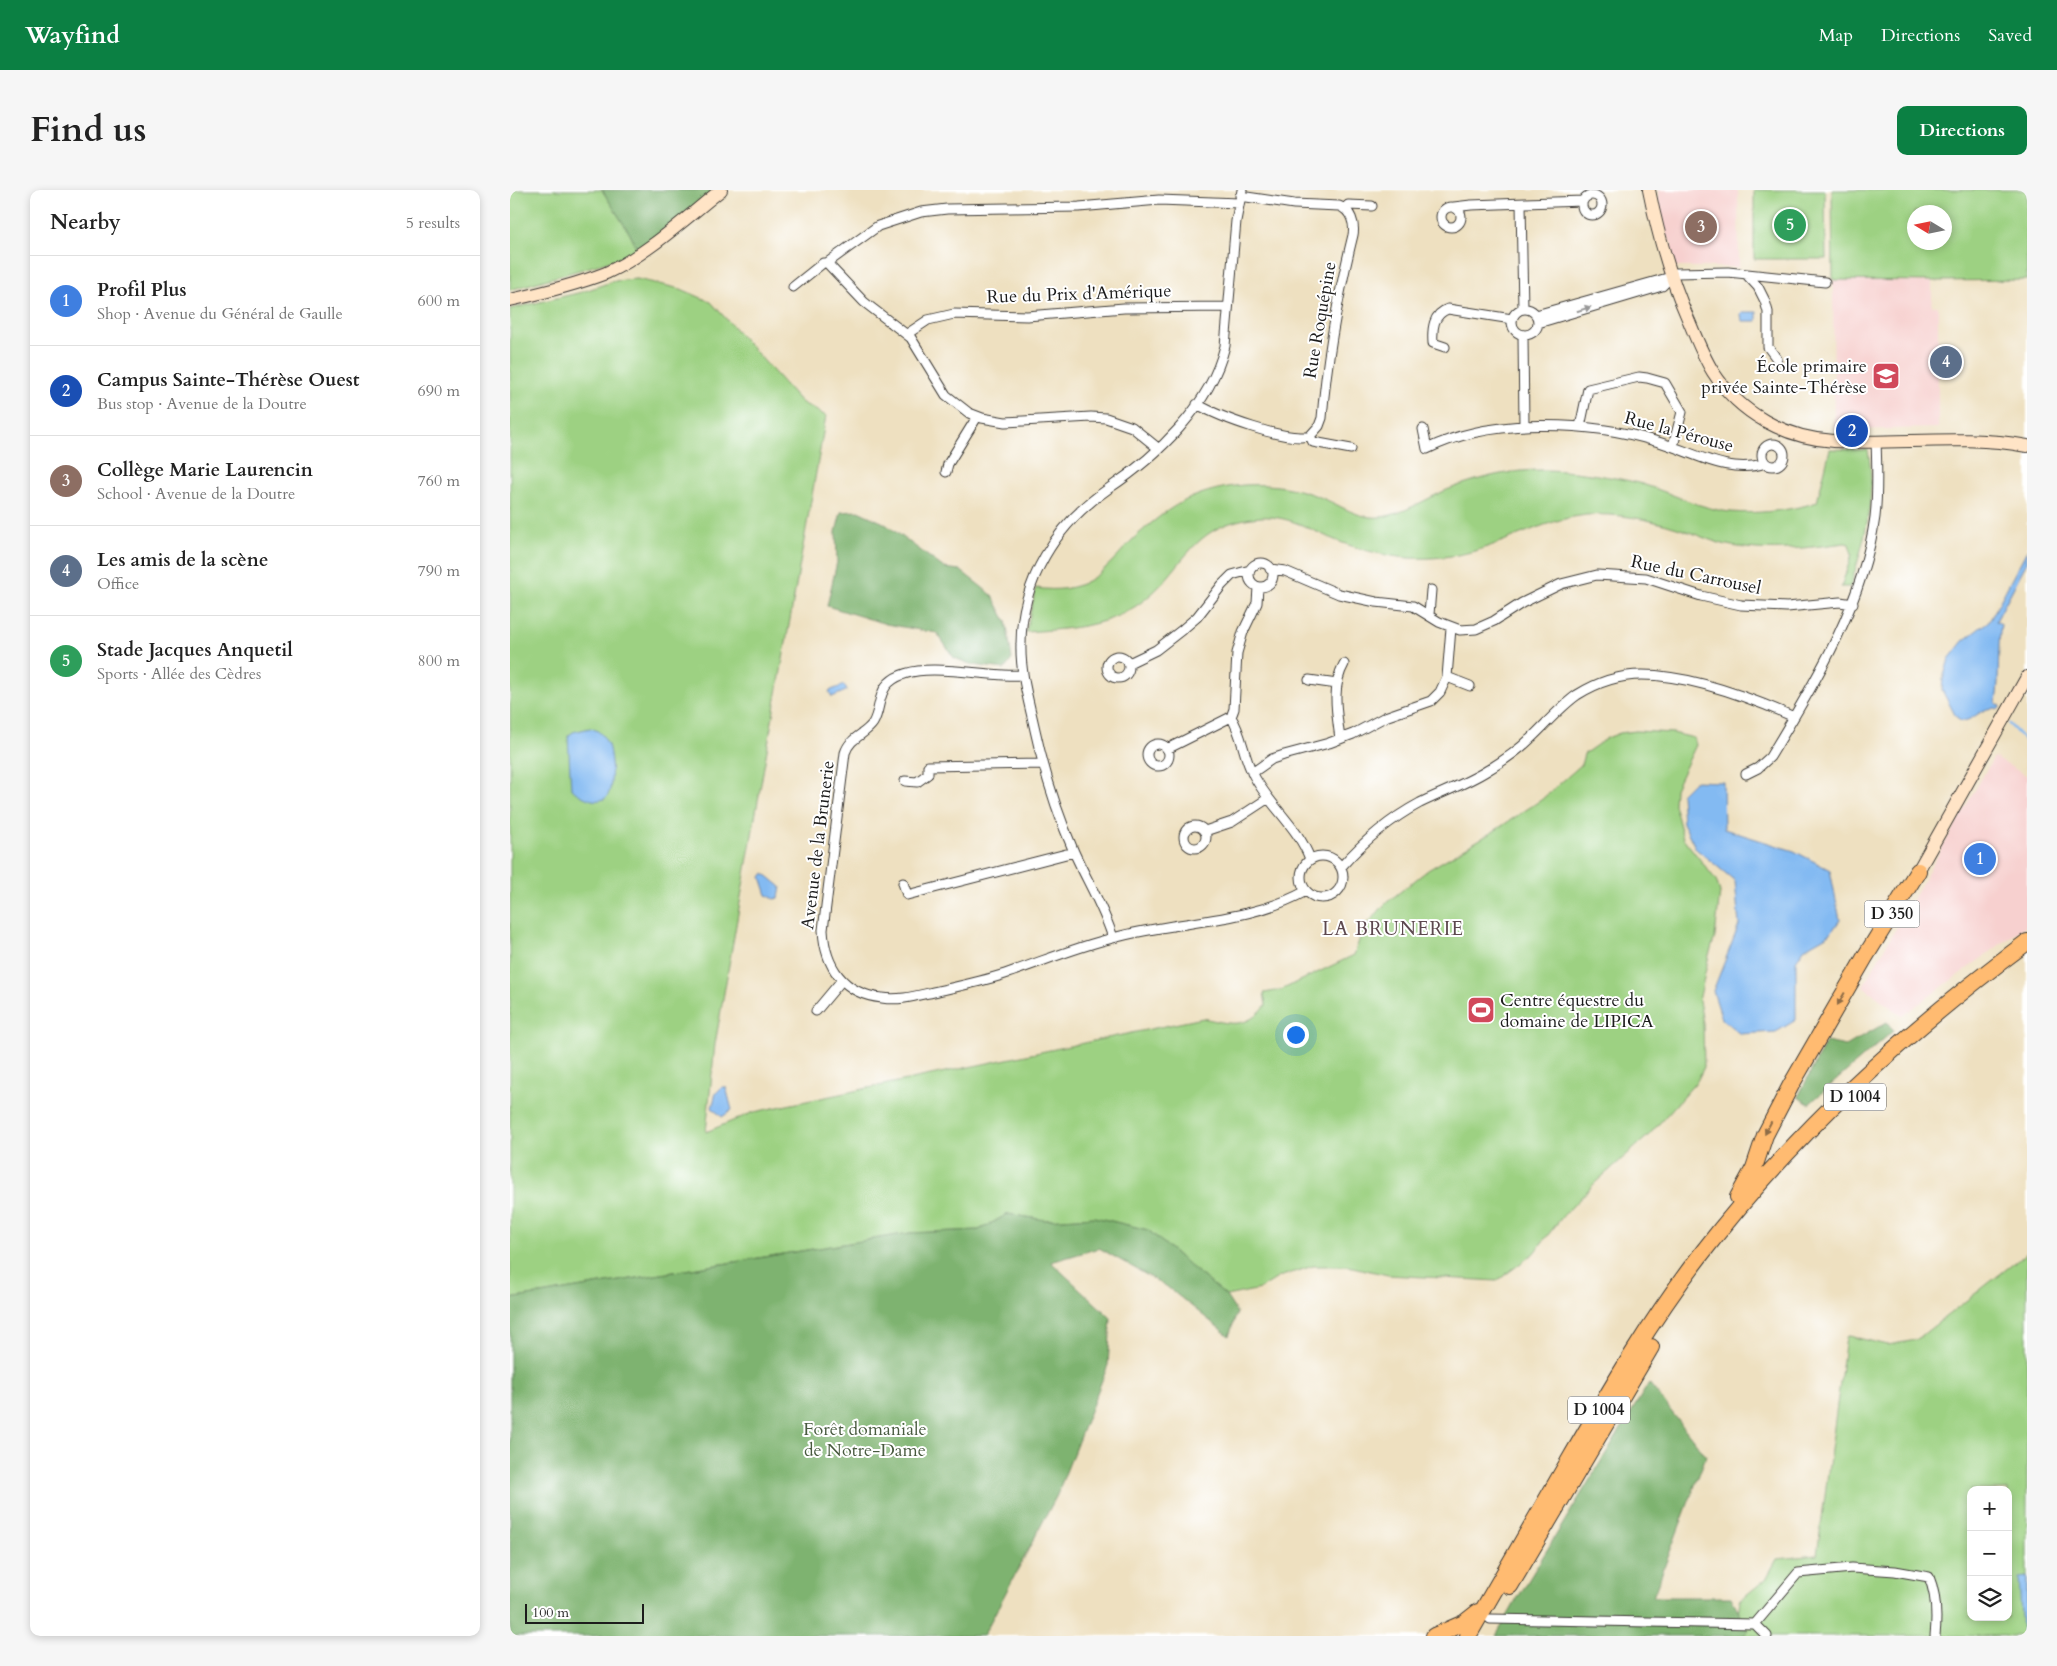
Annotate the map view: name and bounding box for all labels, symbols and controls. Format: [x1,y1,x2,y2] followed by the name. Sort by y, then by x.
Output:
[25,19,120,52] text: Wayfind
[1819,23,1853,48] text: Map
[1881,23,1960,48] text: Directions
[1988,23,2032,48] text: Saved
[30,106,146,154] text: Find us
[1897,106,2027,155] button: Directions
[1907,205,1952,250] north arrow
[1774,206,1806,244] pin: 5
[50,208,121,237] text: Nearby
[1685,208,1717,246] pin: 3
[406,212,460,234] text: 5 results
[1297,260,1343,380] street label: Rue Roquépine
[97,277,187,303] text: Profil Plus
[986,278,1172,310] street label: Rue du Prix d'Amérique
[62,290,70,312] text: 1
[418,290,460,312] text: 600 m
[97,303,343,325] text: Shop · Avenue du Général de Gaulle
[1577,305,1592,313] one-way arrow
[1930,343,1962,381] pin: 4
[1701,354,1867,400] place label: École primaire privée Sainte-Thérèse
[1871,361,1901,391] school or university icon: École primaire privée Sainte-Thérèse
[97,367,360,393] text: Campus Sainte-Thérèse Ouest
[62,380,70,402] text: 2
[418,380,460,402] text: 690 m
[97,393,307,415] text: Bus stop · Avenue de la Doutre
[1622,405,1736,459] street label: Rue la Pérouse
[1836,412,1868,450] pin: 2
[97,457,313,483] text: Collège Marie Laurencin
[62,470,70,492] text: 3
[418,470,460,492] text: 760 m
[97,483,295,505] text: School · Avenue de la Doutre
[97,547,268,573] text: Les amis de la scène
[1628,549,1764,601] street label: Rue du Carrousel
[62,560,70,582] text: 4
[418,560,460,582] text: 790 m
[97,573,139,595] text: Office
[97,637,293,663] text: Stade Jacques Anquetil
[62,650,70,672] text: 5
[418,650,460,672] text: 800 m
[97,663,261,685] text: Sports · Allée des Cèdres
[795,759,841,931] street label: Avenue de la Brunerie
[1964,840,1996,878] pin: 1
[1864,901,1920,928] road number: D 350
[1322,916,1464,942] district label: LA BRUNERIE
[1500,988,1654,1034] place label: Centre équestre du domaine de LIPICA
[1836,992,1845,1006] one-way arrow
[1466,995,1496,1025] sports icon: Centre équestre du domaine de LIPICA
[1283,1022,1309,1048] your location
[1824,1084,1886,1110] road number: D 1004
[1764,1121,1772,1135] one-way arrow
[1568,1396,1630,1424] road number: D 1004
[803,1417,927,1463] park label: Forêt domaniale de Notre-Dame
[1967,1486,2012,1621] map controls
[1967,1486,2012,1531] button: +
[1967,1531,2012,1576] button: −
[1967,1576,2012,1621] button: layers
[525,1601,644,1624] scale bar
[532,1603,569,1622] text: 100 m

